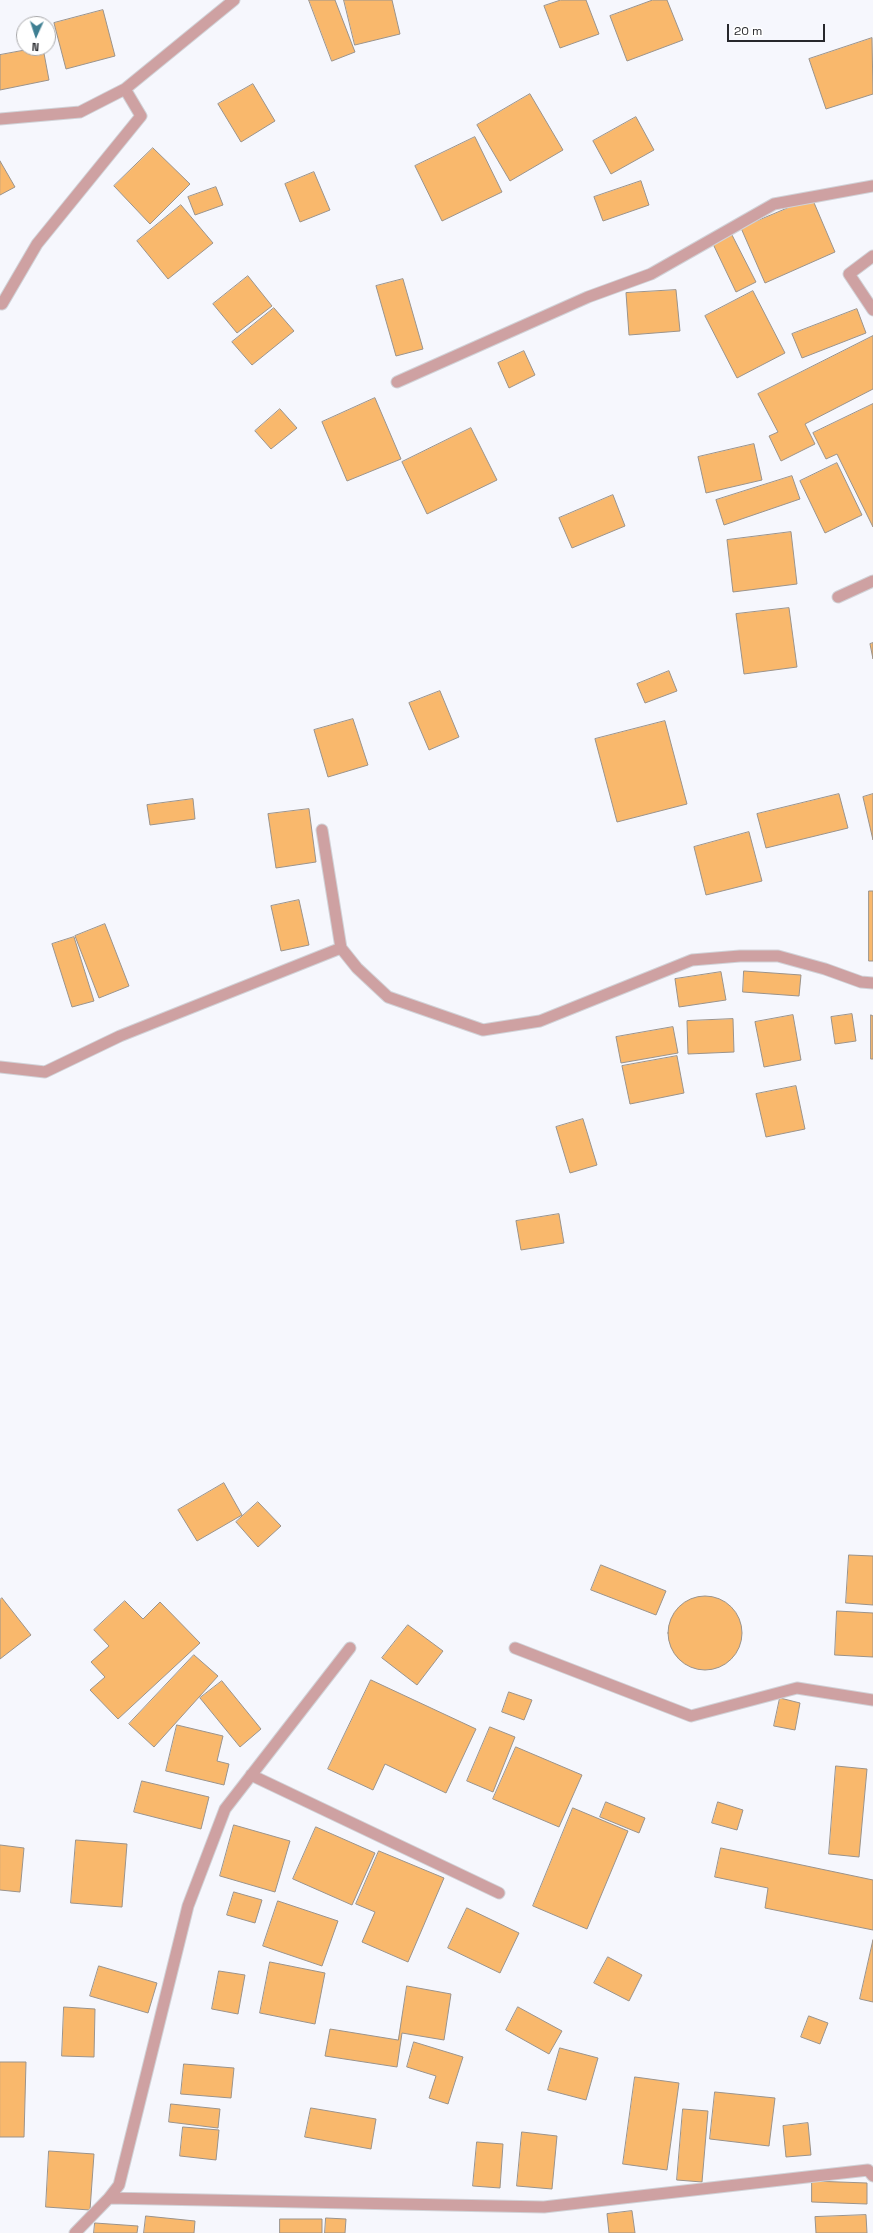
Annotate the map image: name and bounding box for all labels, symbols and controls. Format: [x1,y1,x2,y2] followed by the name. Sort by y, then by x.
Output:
[16,16,56,56] north arrow
[729,16,827,42] scale bar
[734,23,762,39] text: 20 m
[31,40,39,54] text: N

